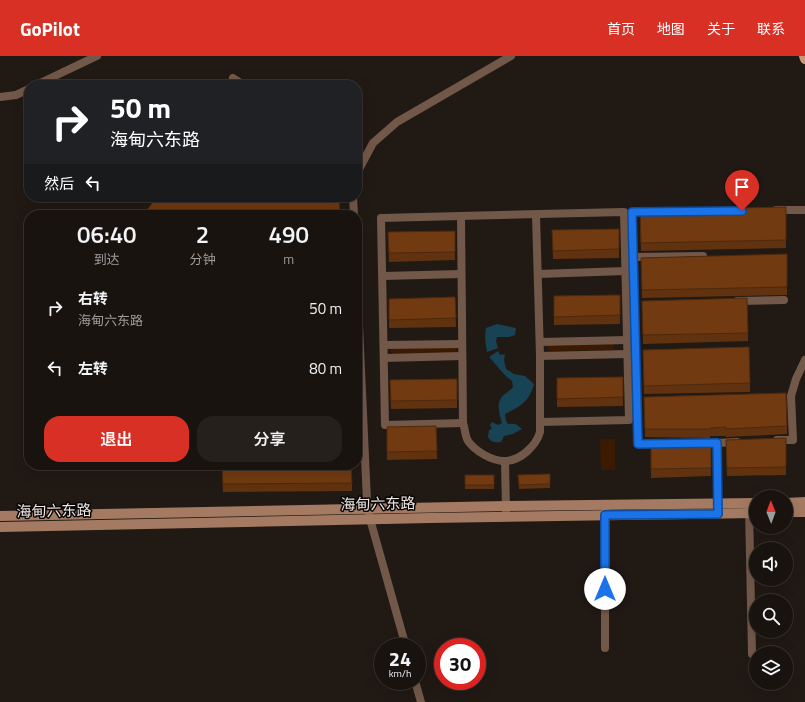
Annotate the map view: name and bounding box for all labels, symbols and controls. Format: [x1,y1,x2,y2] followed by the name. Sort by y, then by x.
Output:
[20,14,80,43] text: GoPilot
[607,18,635,39] text: 首页
[657,18,685,39] text: 地图
[707,18,735,39] text: 关于
[757,18,785,39] text: 联系
[110,86,171,129] text: 50 m
[44,96,96,148] icon: right
[110,126,200,153] text: 海甸六东路
[725,170,759,211] pin
[44,172,74,195] text: 然后
[82,172,104,194] icon: left
[731,176,753,198] icon: arrive
[77,216,137,252] text: 06:40
[196,216,209,252] text: 2
[269,216,309,252] text: 490
[94,249,120,269] text: 到达
[190,249,216,269] text: 分钟
[283,249,294,269] text: m
[78,287,108,310] text: 右转
[44,297,66,319] icon: right
[309,297,342,320] text: 50 m
[78,310,143,330] text: 海甸六东路
[44,357,66,379] icon: left
[78,357,108,380] text: 左转
[309,357,342,380] text: 80 m
[44,416,189,462] button: 退出
[197,416,342,462] button: 分享
[749,490,793,534] north arrow
[749,490,793,690] map controls
[340,491,416,516] street label: 海甸六东路
[16,498,92,523] street label: 海甸六东路
[749,542,793,586] button: sound
[584,568,626,610] position arrow
[749,594,793,638] button: search
[434,638,486,690] speed limit sign: 30
[389,643,411,674] text: 24
[749,646,793,690] button: layers
[389,666,411,681] text: km/h

